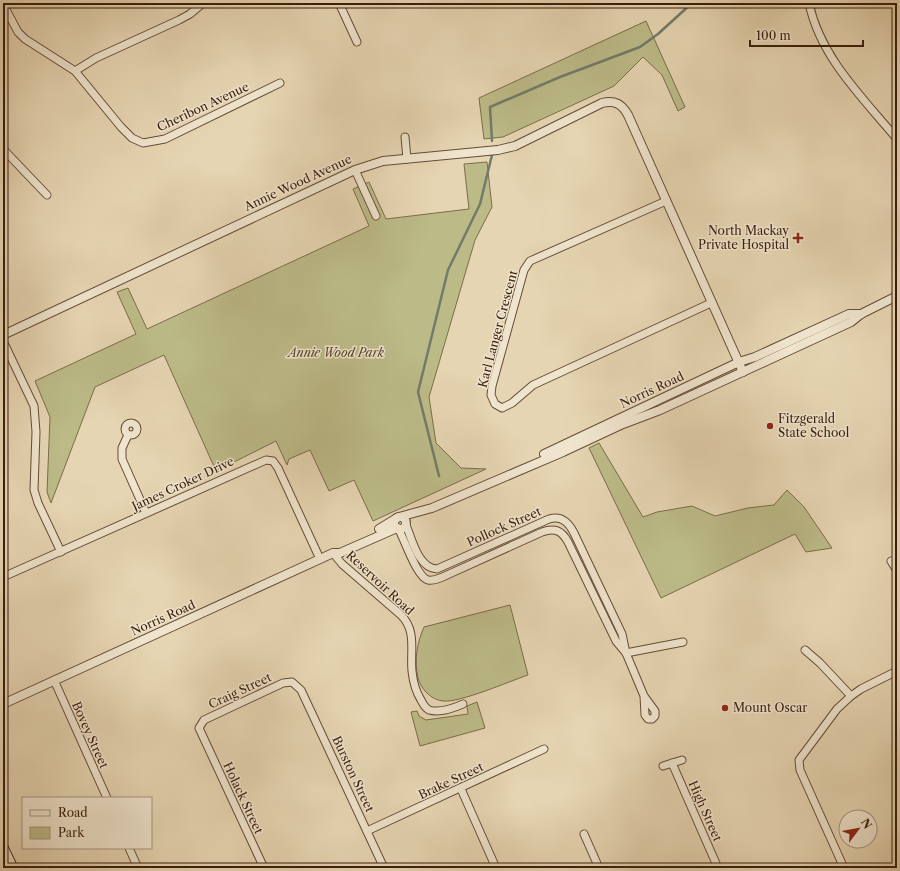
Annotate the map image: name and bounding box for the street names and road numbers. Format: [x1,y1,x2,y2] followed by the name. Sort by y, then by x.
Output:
[154,79,251,134] street label: Cheribon Avenue
[241,151,354,214] street label: Annie Wood Avenue
[475,268,521,389] street label: Karl Langer Crescent
[617,368,687,411] street label: Norris Road
[128,453,236,515] street label: James Croker Drive
[464,503,544,550] street label: Pollock Street
[343,547,418,618] street label: Reservoir Road
[128,596,198,638] street label: Norris Road
[206,669,274,712] street label: Craig Street
[69,699,112,771] street label: Bovey Street
[329,733,378,815] street label: Burston Street
[416,759,486,802] street label: Brake Street
[220,760,267,837] street label: Holack Street
[685,778,726,844] street label: High Street

